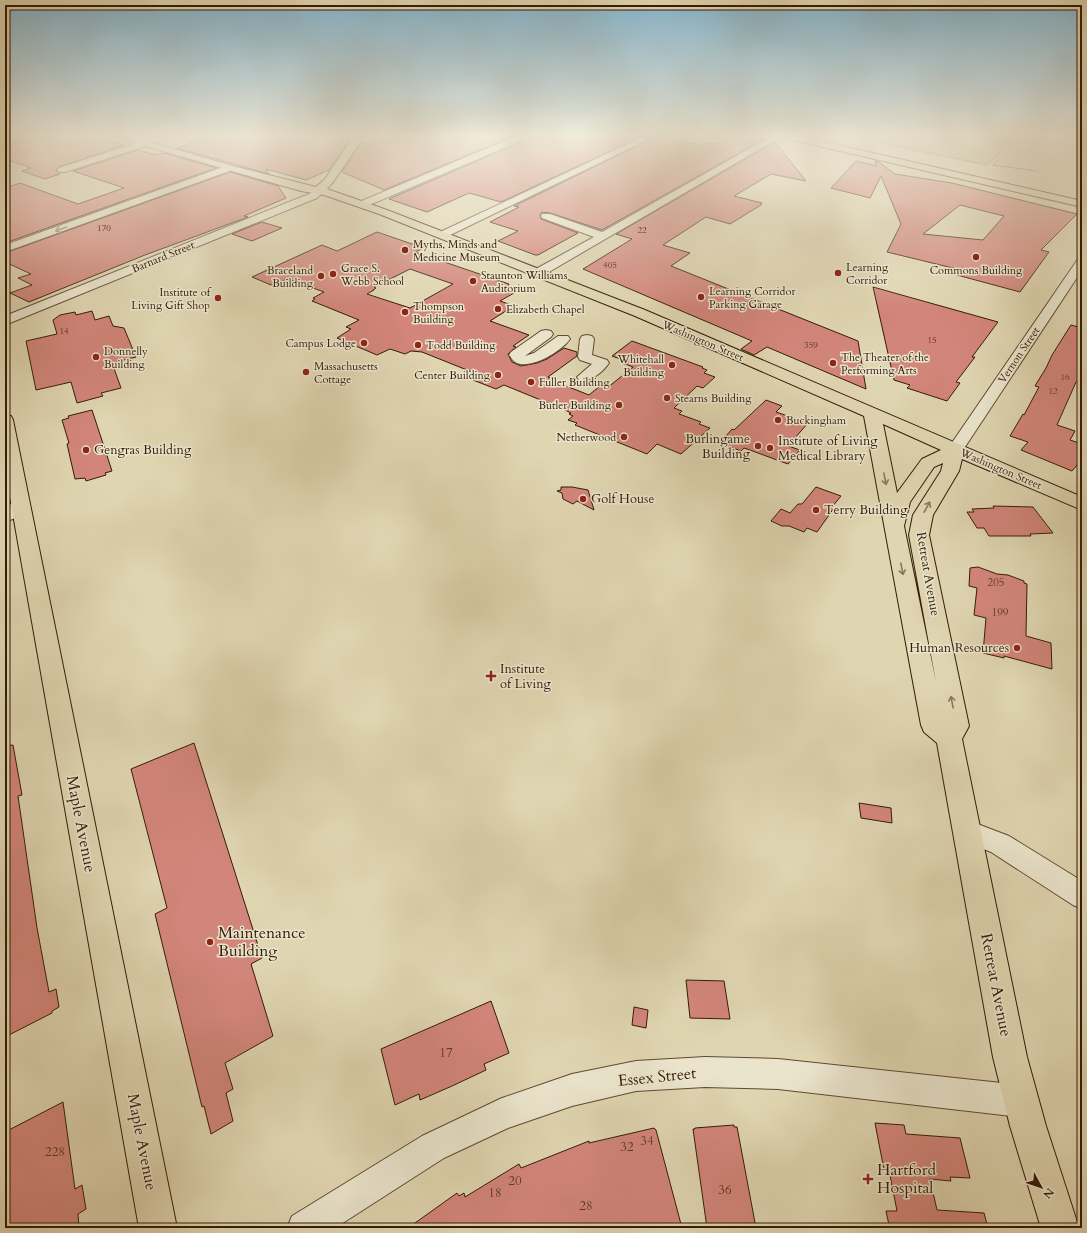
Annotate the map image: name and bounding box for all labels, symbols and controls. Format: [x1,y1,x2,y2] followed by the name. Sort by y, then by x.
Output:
[97,222,111,234] house number: 170
[637,224,647,236] house number: 22
[54,226,67,233] one-way arrow
[129,237,197,276] street label: Barnard Street
[413,237,501,265] place label: Myths, Minds and Medicine Museum
[400,245,410,255] marker: Myths, Minds and Medicine Museum
[971,252,981,262] marker: Commons Building
[603,259,617,271] house number: 405
[846,260,889,288] place label: Learning Corridor
[340,261,404,289] place label: Grace S. Webb School
[267,263,314,291] place label: Braceland Building
[930,263,1023,278] place label: Commons Building
[481,268,568,296] place label: Staunton Williams Auditorium
[833,268,843,278] marker: Learning Corridor
[328,269,338,279] marker: Grace S. Webb School
[316,271,326,281] marker: Braceland Building
[468,276,478,286] marker: Staunton Williams Auditorium
[709,284,796,312] place label: Learning Corridor Parking Garage
[131,285,212,313] place label: Institute of Living Gift Shop
[696,292,706,302] marker: Learning Corridor Parking Garage
[213,293,223,303] marker: Institute of Living Gift Shop
[413,299,465,327] place label: Thompson Building
[506,302,585,317] place label: Elizabeth Chapel
[493,304,503,314] marker: Elizabeth Chapel
[400,307,410,317] marker: Thompson Building
[659,317,747,365] street label: Washington Street
[995,323,1044,386] street label: Vernon Street
[59,325,69,337] house number: 14
[927,334,937,346] house number: 15
[285,336,356,351] place label: Campus Lodge
[359,338,369,348] marker: Campus Lodge
[426,338,496,353] place label: Todd Building
[804,339,818,351] house number: 359
[413,340,423,350] marker: Todd Building
[104,344,148,372] place label: Donnelly Building
[841,350,929,378] place label: The Theater of the Performing Arts
[91,352,101,362] marker: Donnelly Building
[617,352,665,380] place label: Whitehall Building
[828,358,838,368] marker: The Theater of the Performing Arts
[314,359,378,387] place label: Massachusetts Cottage
[667,360,677,370] marker: Whitehall Building
[301,367,311,377] marker: Massachusetts Cottage
[414,368,491,383] place label: Center Building
[493,370,503,380] marker: Center Building
[1060,371,1070,383] house number: 16
[539,375,610,390] place label: Fuller Building
[526,377,536,387] marker: Fuller Building
[1048,385,1058,397] house number: 12
[675,391,752,406] place label: Stearns Building
[662,393,672,403] marker: Stearns Building
[538,398,612,413] place label: Butler Building
[614,400,624,410] marker: Butler Building
[786,413,847,428] place label: Buckingham
[773,415,783,425] marker: Buckingham
[557,430,616,445] place label: Netherwood
[685,430,751,463] place label: Burlingame Building
[619,432,629,442] marker: Netherwood
[778,432,878,465] place label: Institute of Living Medical Library
[94,441,192,459] place label: Gengras Building
[753,441,763,451] marker: Burlingame Building
[765,443,775,453] marker: Institute of Living Medical Library
[81,445,91,455] marker: Gengras Building
[957,445,1045,493] street label: Washington Street
[881,473,889,486] one-way arrow
[591,490,654,508] place label: Golf House
[578,494,588,504] marker: Golf House
[824,501,908,519] place label: Terry Building
[924,501,932,513] one-way arrow
[811,505,821,515] marker: Terry Building
[912,531,944,618] street label: Retreat Avenue
[899,562,907,575] one-way arrow
[988,575,1004,590] house number: 205
[992,605,1009,620] house number: 199
[909,639,1009,657] place label: Human Resources
[1012,643,1022,653] marker: Human Resources
[500,660,552,693] place label: Institute of Living
[485,670,497,682] marker: Institute of Living
[948,696,956,709] one-way arrow
[61,774,101,874] street label: Maple Avenue
[218,922,306,962] place label: Maintenance Building
[975,932,1017,1038] street label: Retreat Avenue
[205,937,215,947] marker: Maintenance Building
[439,1044,453,1062] house number: 17
[617,1062,697,1092] street label: Essex Street
[122,1092,162,1192] street label: Maple Avenue
[640,1132,654,1150] house number: 34
[620,1138,634,1156] house number: 32
[45,1143,65,1161] house number: 228
[877,1159,937,1199] place label: Hartford Hospital
[1021,1167,1061,1207] north arrow
[508,1172,522,1190] house number: 20
[862,1173,874,1185] marker: Hartford Hospital
[718,1181,732,1199] house number: 36
[488,1184,502,1202] house number: 18
[1039,1185,1057,1202] text: N
[579,1197,593,1215] house number: 28

